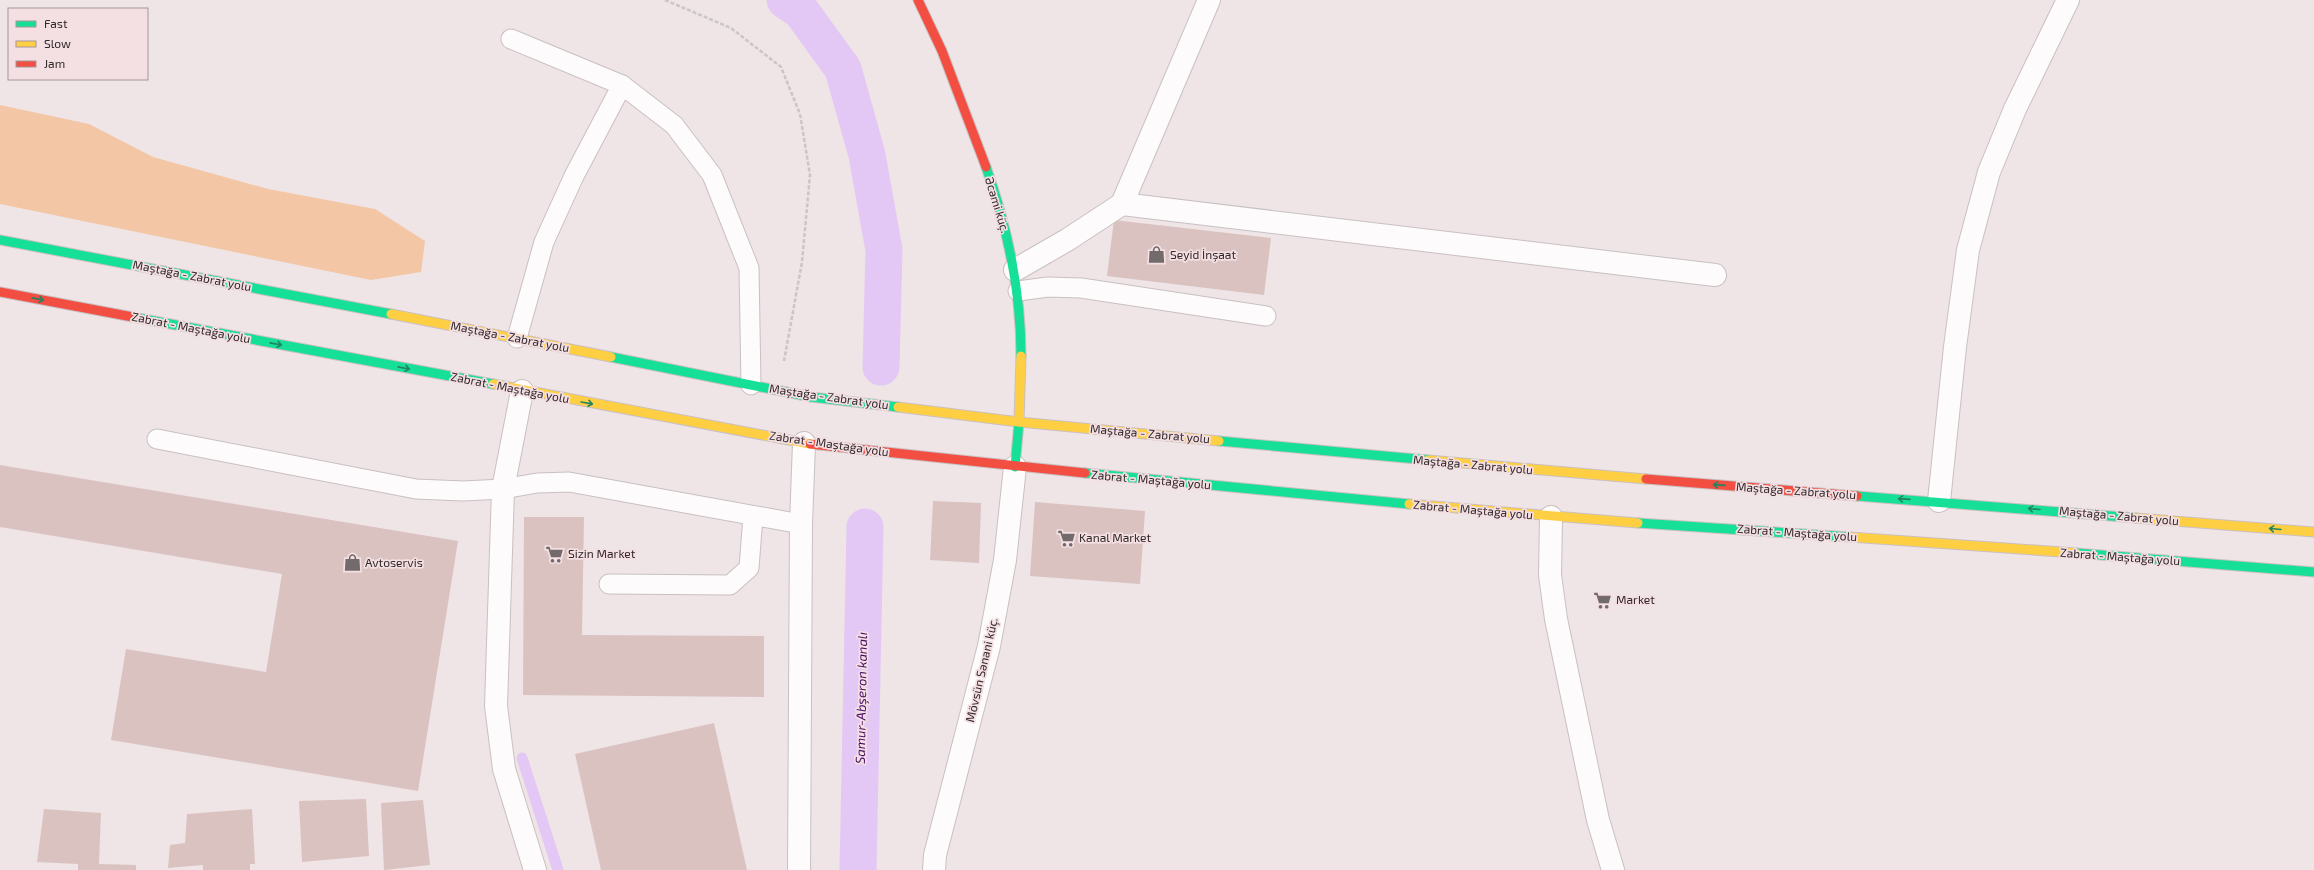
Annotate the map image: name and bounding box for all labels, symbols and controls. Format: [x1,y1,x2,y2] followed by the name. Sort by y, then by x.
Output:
[8,8,148,80] legend
[44,16,68,30] text: Fast
[44,36,71,50] text: Slow
[44,56,65,70] text: Jam
[982,175,1013,235] street label: Əcəmi küç.
[1147,245,1167,265] shop icon: Seyid İnşaat
[1170,247,1236,262] place label: Seyid İnşaat
[132,257,253,294] street label: Maştağa - Zabrat yolu
[31,296,44,304] one-way arrow
[131,309,252,346] street label: Zabrat - Maştağa yolu
[450,318,571,355] street label: Maştağa - Zabrat yolu
[269,341,282,349] one-way arrow
[397,365,410,373] one-way arrow
[450,369,571,406] street label: Zabrat - Maştağa yolu
[768,381,890,412] street label: Maştağa - Zabrat yolu
[580,399,593,407] one-way arrow
[1089,421,1211,446] street label: Maştağa - Zabrat yolu
[768,428,890,459] street label: Zabrat - Maştağa yolu
[1412,452,1534,477] street label: Maştağa - Zabrat yolu
[1090,467,1212,492] street label: Zabrat - Maştağa yolu
[1735,479,1857,502] street label: Maştağa - Zabrat yolu
[1713,481,1726,488] one-way arrow
[1898,495,1911,502] one-way arrow
[1412,497,1534,522] street label: Zabrat - Maştağa yolu
[2058,503,2180,528] street label: Maştağa - Zabrat yolu
[2028,505,2041,513] one-way arrow
[1736,521,1858,544] street label: Zabrat - Maştağa yolu
[2269,525,2282,532] one-way arrow
[1056,528,1076,548] supermarket icon: Kanal Market
[1079,530,1151,544] place label: Kanal Market
[545,544,565,564] supermarket icon: Sizin Market
[2059,545,2181,568] street label: Zabrat - Maştağa yolu
[568,546,636,560] place label: Sizin Market
[342,553,362,573] shop icon: Avtoservis
[365,555,423,569] place label: Avtoservis
[1593,590,1613,610] supermarket icon: Market
[1616,592,1655,606] place label: Market
[962,616,1001,724] street label: Mövsün Sənani küç.
[852,632,871,764] water label: Samur-Abşeron kanalı

